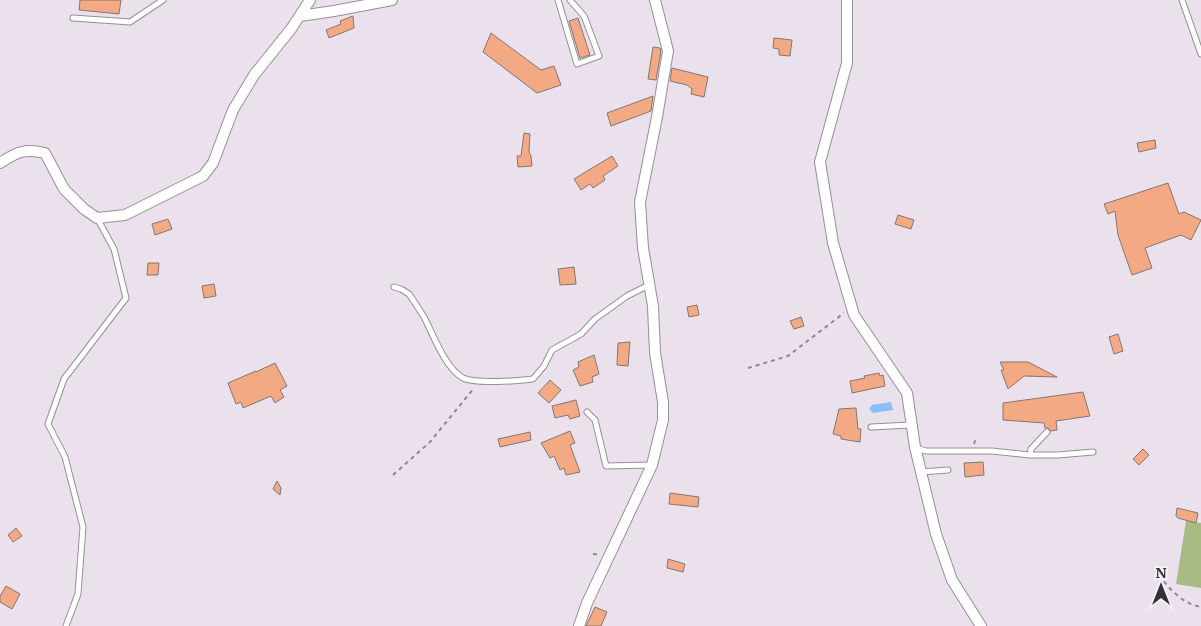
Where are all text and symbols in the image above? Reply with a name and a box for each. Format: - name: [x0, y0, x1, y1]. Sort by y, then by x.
- north arrow: [1136, 561, 1186, 611]
- text: N: [1155, 564, 1167, 582]

